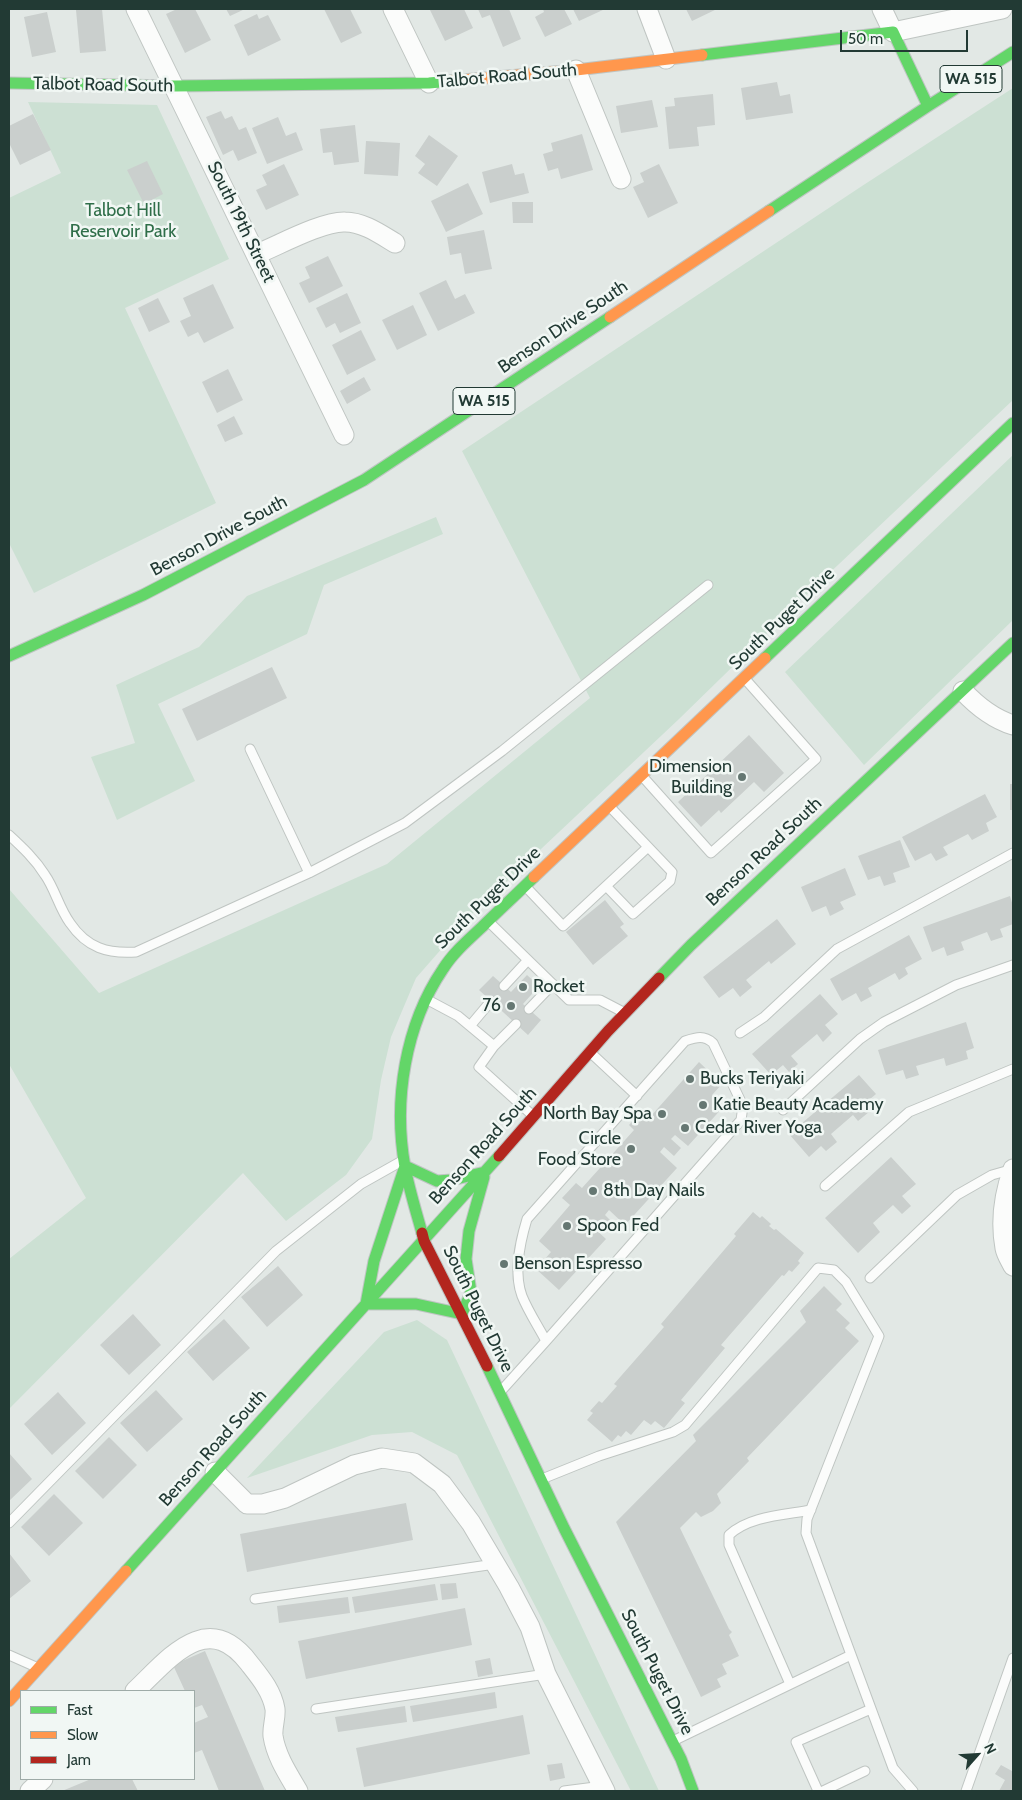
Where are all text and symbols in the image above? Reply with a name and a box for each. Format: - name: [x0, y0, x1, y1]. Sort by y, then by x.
- scale bar: [842, 20, 970, 52]
- text: 50 m: [848, 30, 883, 48]
- street label: Talbot Road South: [436, 59, 578, 93]
- road number: WA 515: [940, 66, 1002, 92]
- street label: Talbot Road South: [33, 73, 173, 97]
- street label: South 19th Street: [202, 158, 280, 286]
- park label: Talbot Hill Reservoir Park: [70, 200, 176, 242]
- street label: Benson Drive South: [494, 276, 632, 378]
- road number: WA 515: [453, 388, 515, 414]
- street label: Benson Drive South: [147, 491, 291, 581]
- street label: South Puget Drive: [725, 563, 839, 675]
- place label: Dimension Building: [649, 756, 732, 799]
- marker: Dimension Building: [736, 771, 748, 783]
- street label: Benson Road South: [702, 793, 826, 911]
- street label: South Puget Drive: [431, 842, 545, 954]
- place label: Rocket: [533, 976, 585, 998]
- marker: Rocket: [517, 981, 529, 993]
- place label: 76: [482, 995, 501, 1017]
- marker: 76: [505, 1000, 517, 1012]
- place label: Bucks Teriyaki: [700, 1068, 804, 1090]
- marker: Bucks Teriyaki: [684, 1073, 696, 1085]
- street label: Benson Road South: [425, 1083, 541, 1209]
- place label: Katie Beauty Academy: [713, 1094, 884, 1116]
- marker: Katie Beauty Academy: [697, 1099, 709, 1111]
- place label: North Bay Spa: [543, 1103, 652, 1125]
- marker: North Bay Spa: [656, 1108, 668, 1120]
- place label: Cedar River Yoga: [695, 1117, 822, 1139]
- marker: Cedar River Yoga: [679, 1122, 691, 1134]
- place label: Circle Food Store: [538, 1128, 621, 1170]
- marker: Circle Food Store: [625, 1143, 637, 1155]
- place label: 8th Day Nails: [603, 1180, 705, 1202]
- marker: 8th Day Nails: [587, 1185, 599, 1197]
- place label: Spoon Fed: [577, 1215, 659, 1237]
- marker: Spoon Fed: [561, 1220, 573, 1232]
- street label: South Puget Drive: [438, 1242, 518, 1376]
- place label: Benson Espresso: [514, 1253, 642, 1275]
- marker: Benson Espresso: [498, 1258, 510, 1270]
- street label: Benson Road South: [155, 1385, 271, 1511]
- street label: South Puget Drive: [616, 1606, 698, 1738]
- legend: [20, 1690, 195, 1780]
- text: Fast: [67, 1701, 92, 1719]
- text: Slow: [67, 1726, 98, 1744]
- north arrow: [952, 1730, 1002, 1780]
- text: N: [980, 1740, 1001, 1757]
- text: Jam: [67, 1751, 91, 1769]

